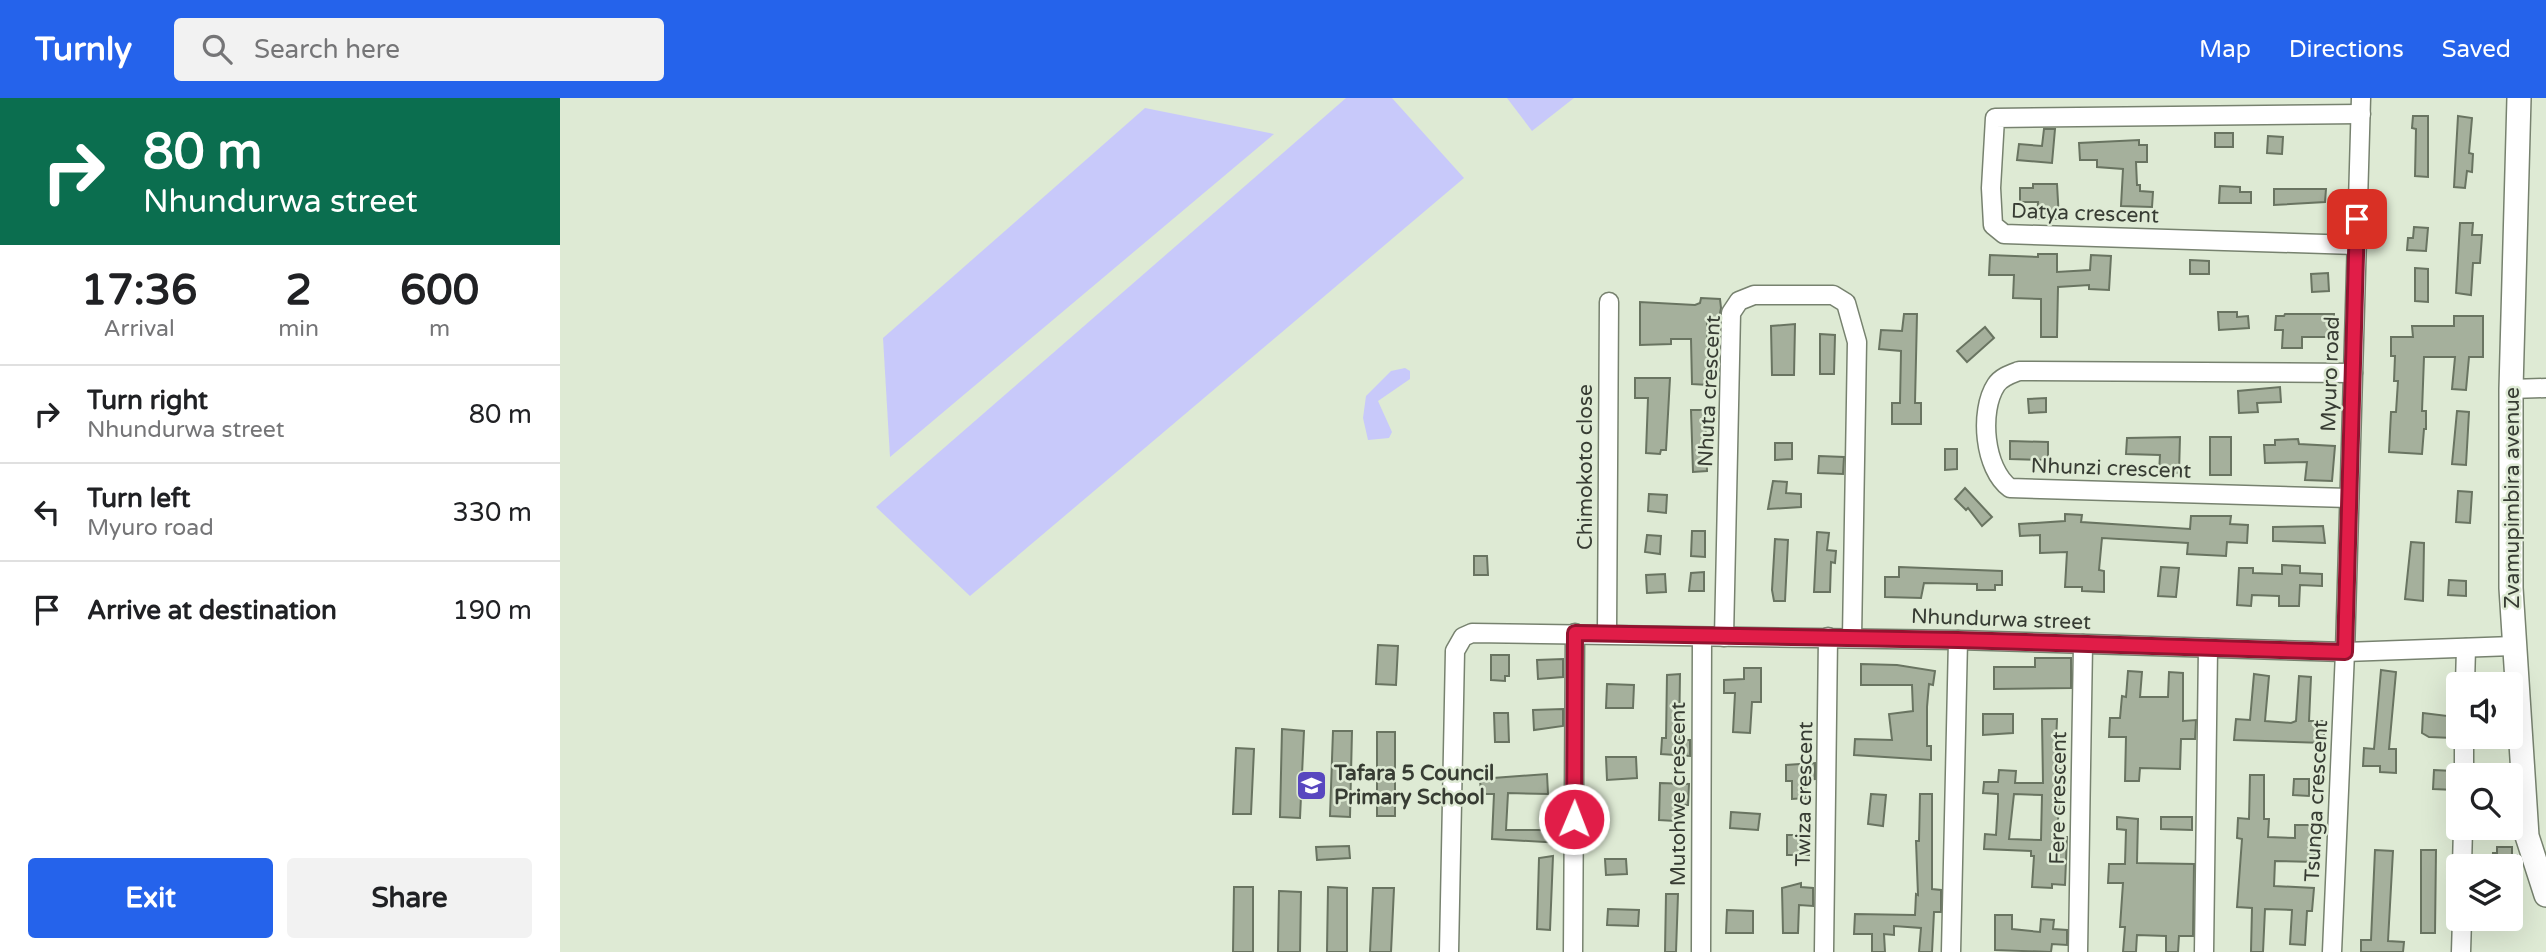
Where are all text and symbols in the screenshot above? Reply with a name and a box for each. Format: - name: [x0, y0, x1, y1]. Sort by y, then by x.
- search box: [174, 18, 664, 81]
- text: Turnly: [35, 30, 132, 69]
- icon: search: [198, 30, 236, 68]
- text: Search here: [254, 34, 400, 65]
- text: Map: [2199, 35, 2251, 64]
- text: Directions: [2289, 35, 2404, 64]
- text: Saved: [2442, 35, 2511, 64]
- text: 80 m: [143, 123, 262, 182]
- icon: right: [28, 126, 119, 217]
- text: Nhundurwa street: [143, 183, 418, 221]
- pin: [2327, 189, 2387, 249]
- street label: Datya crescent: [2011, 198, 2159, 229]
- icon: arrive: [2338, 200, 2376, 238]
- text: 17:36: [81, 265, 197, 316]
- text: 2: [285, 265, 312, 316]
- text: 600: [400, 265, 479, 316]
- text: Arrival: [104, 315, 175, 343]
- text: min: [278, 315, 319, 343]
- text: m: [429, 315, 450, 343]
- street label: Nhuta crescent: [1693, 315, 1726, 468]
- street label: Myuro road: [2316, 316, 2345, 432]
- street label: Chimokoto close: [1573, 384, 1598, 550]
- text: Turn right: [87, 385, 208, 416]
- street label: Zvamupimbira avenue: [2500, 387, 2525, 609]
- icon: right: [28, 395, 66, 433]
- text: 80 m: [469, 399, 532, 430]
- text: Nhundurwa street: [87, 416, 285, 444]
- street label: Nhunzi crescent: [2030, 453, 2192, 484]
- text: Turn left: [87, 483, 190, 514]
- icon: left: [28, 493, 66, 531]
- text: 330 m: [452, 497, 532, 528]
- text: Myuro road: [87, 514, 214, 542]
- icon: arrive: [28, 591, 66, 629]
- text: Arrive at destination: [87, 595, 337, 626]
- text: 190 m: [452, 595, 532, 626]
- street label: Nhundurwa street: [1910, 604, 2092, 635]
- map controls: [2446, 672, 2523, 931]
- button: sound: [2446, 672, 2523, 749]
- street label: Mutohwe crescent: [1666, 702, 1691, 886]
- street label: Tsunga crescent: [2300, 720, 2333, 882]
- street label: Twiza crescent: [1791, 721, 1818, 867]
- street label: Fere crescent: [2045, 731, 2072, 865]
- place label: Tafara 5 Council Primary School: [1333, 761, 1494, 810]
- button: search: [2446, 763, 2523, 840]
- school or university icon: Tafara 5 Council Primary School: [1294, 768, 1328, 802]
- position arrow: [1537, 782, 1611, 856]
- button: layers: [2446, 854, 2523, 931]
- button: Exit: [28, 858, 273, 938]
- button: Share: [287, 858, 532, 938]

